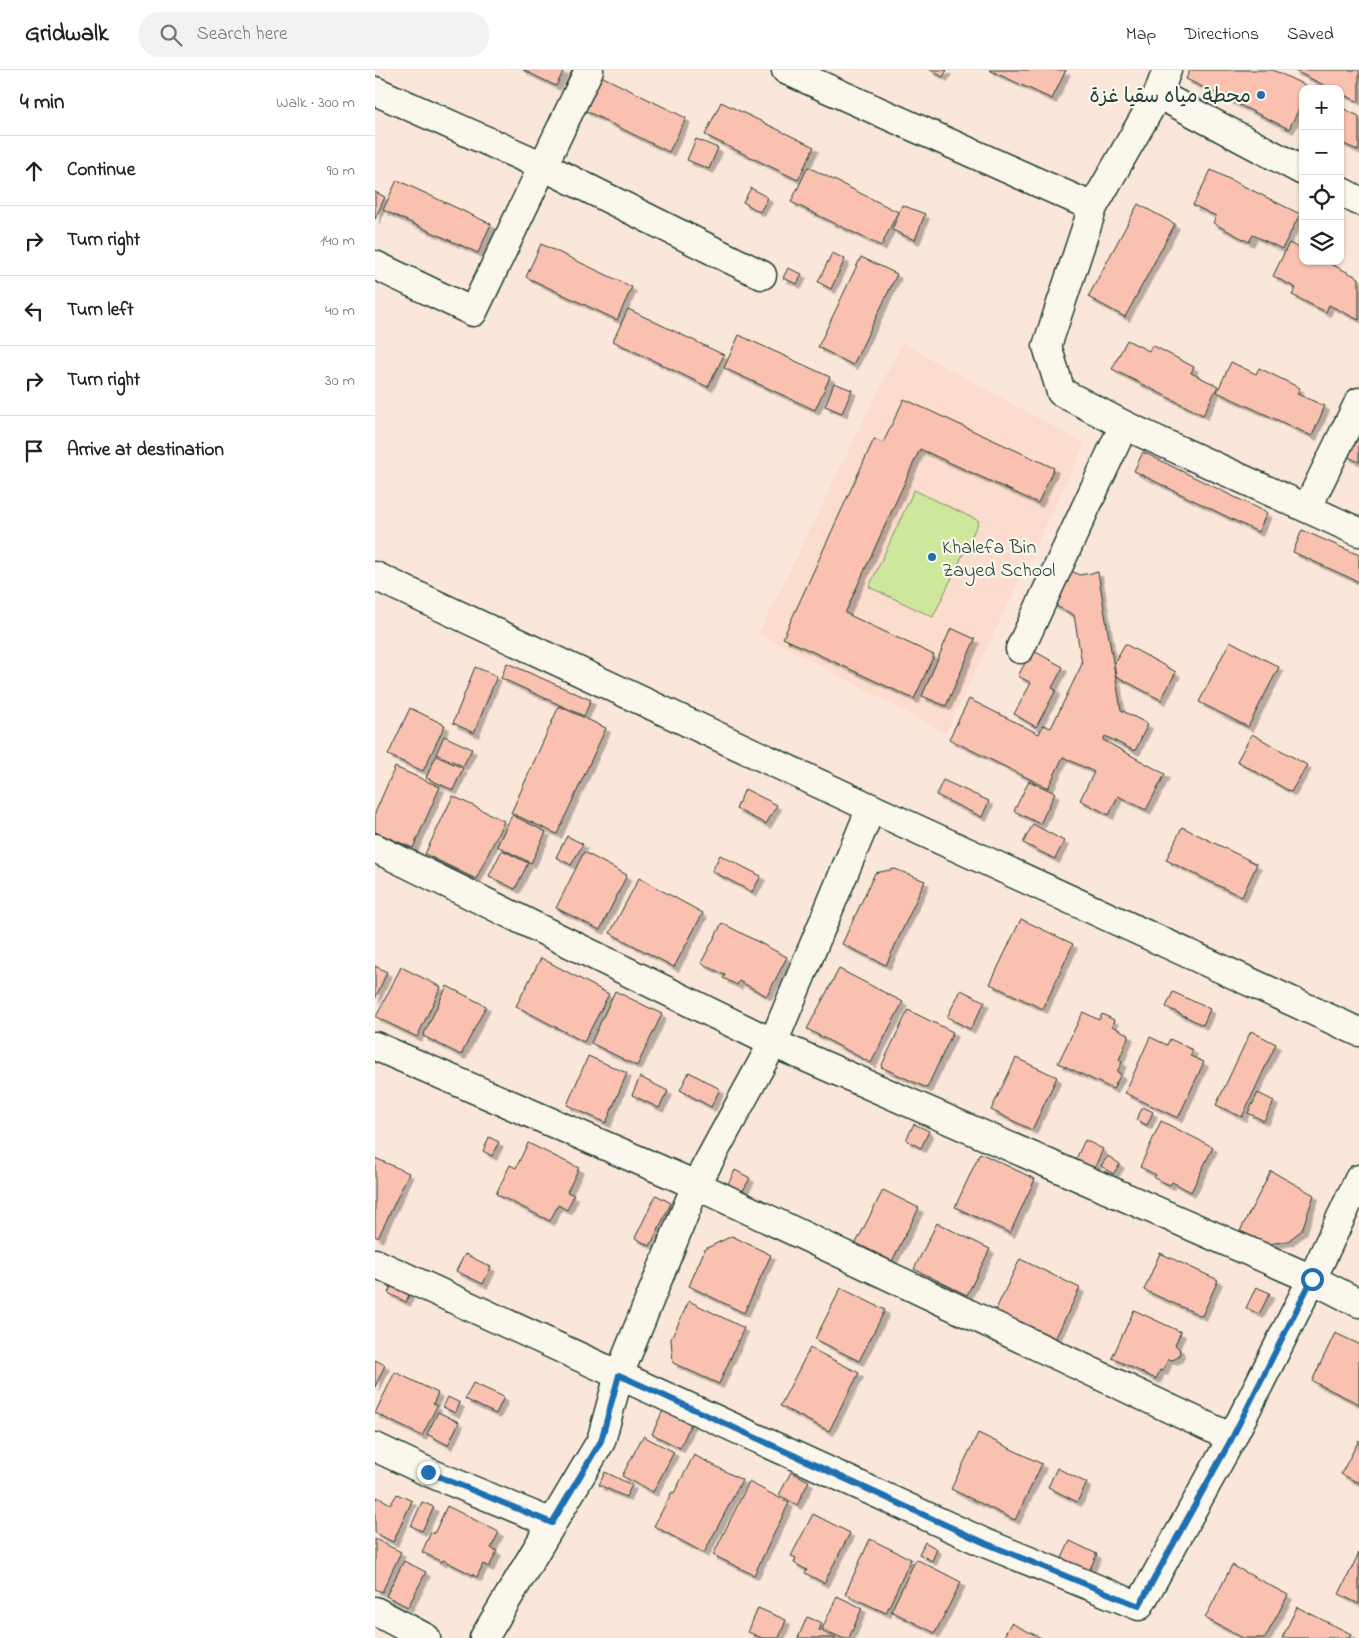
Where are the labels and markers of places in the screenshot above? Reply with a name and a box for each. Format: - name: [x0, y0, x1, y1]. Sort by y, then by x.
- place label: محطة مياه سقيا غزة: [1090, 83, 1251, 112]
- marker: محطة مياه سقيا غزة: [1255, 89, 1267, 101]
- place label: Khalefa Bin Zayed School: [942, 534, 1055, 586]
- marker: Khalefa Bin Zayed School: [926, 551, 938, 563]

